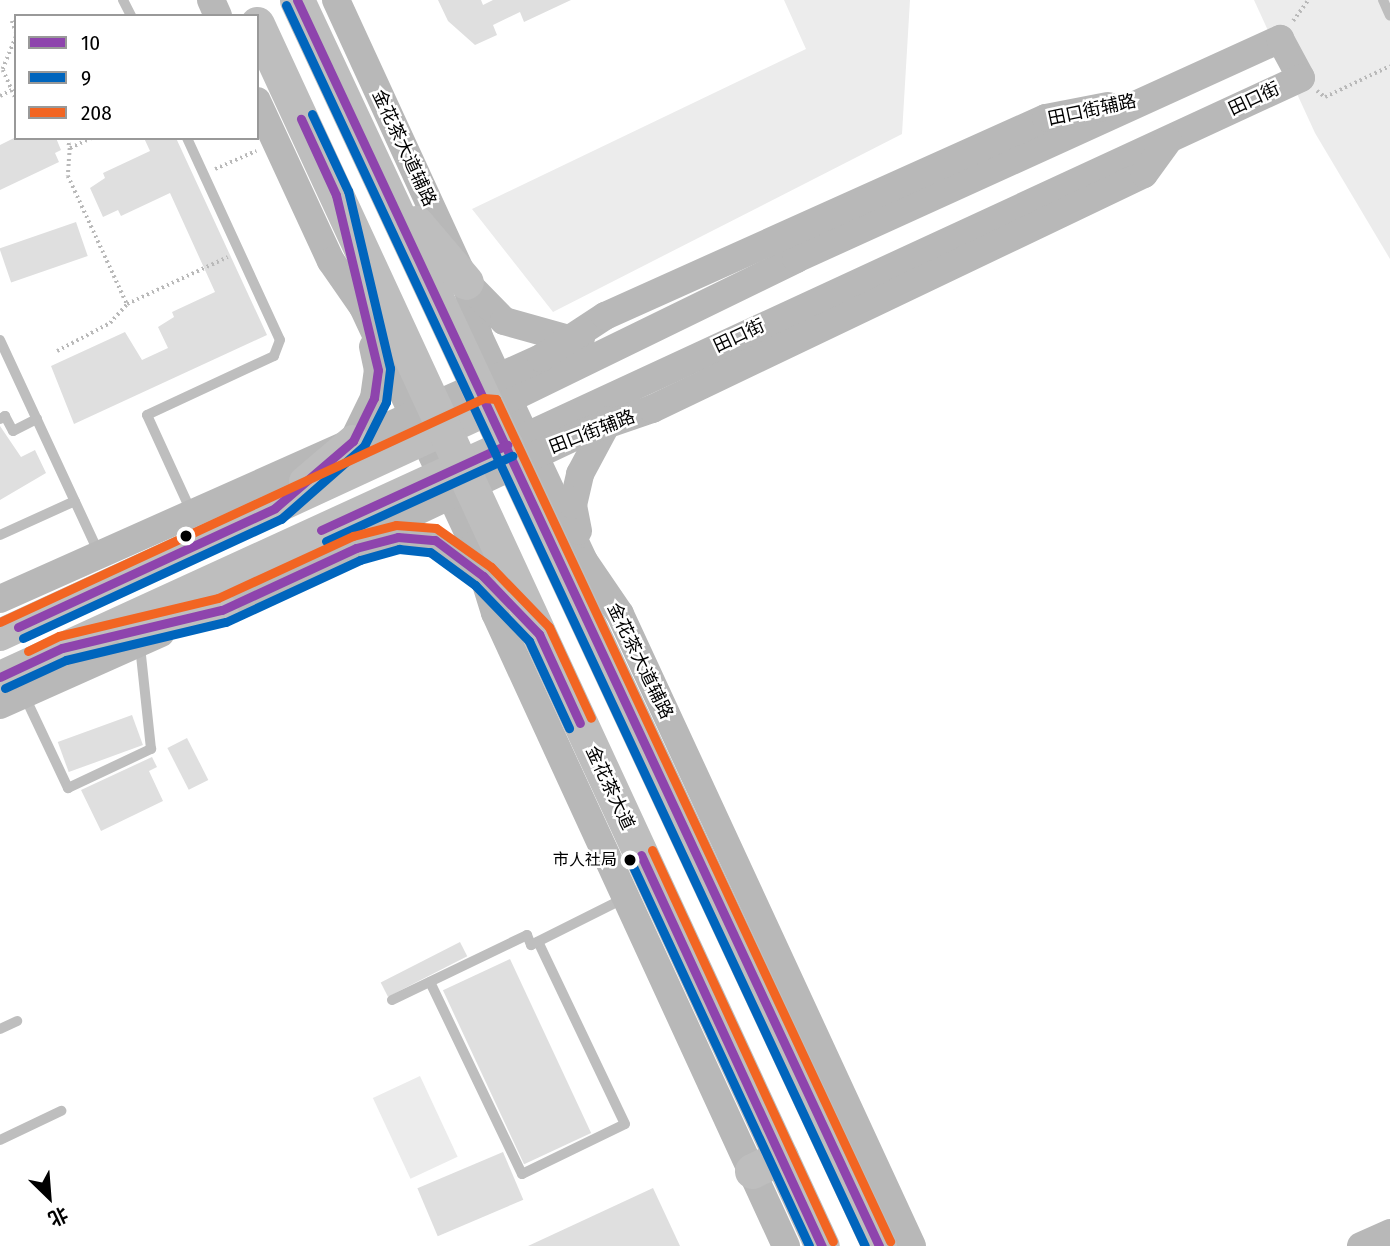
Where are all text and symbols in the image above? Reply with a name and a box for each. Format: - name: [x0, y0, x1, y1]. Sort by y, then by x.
- legend: [14, 14, 259, 140]
- text: 10: [81, 30, 100, 56]
- text: 9: [81, 65, 91, 91]
- street label: 田口街: [1225, 78, 1283, 120]
- street label: 金花茶大道辅路: [368, 86, 440, 210]
- street label: 田口街辅路: [1046, 90, 1138, 130]
- text: 208: [81, 100, 112, 126]
- street label: 田口街: [710, 315, 768, 357]
- street label: 田口街辅路: [546, 406, 638, 458]
- unlabelled marker: [179, 529, 193, 543]
- street label: 金花茶大道辅路: [603, 600, 677, 722]
- street label: 金花茶大道: [581, 743, 639, 833]
- place label: 市人社局: [553, 850, 617, 870]
- marker: 市人社局: [623, 853, 637, 867]
- north arrow: [14, 1162, 84, 1232]
- text: 北: [45, 1202, 72, 1231]

